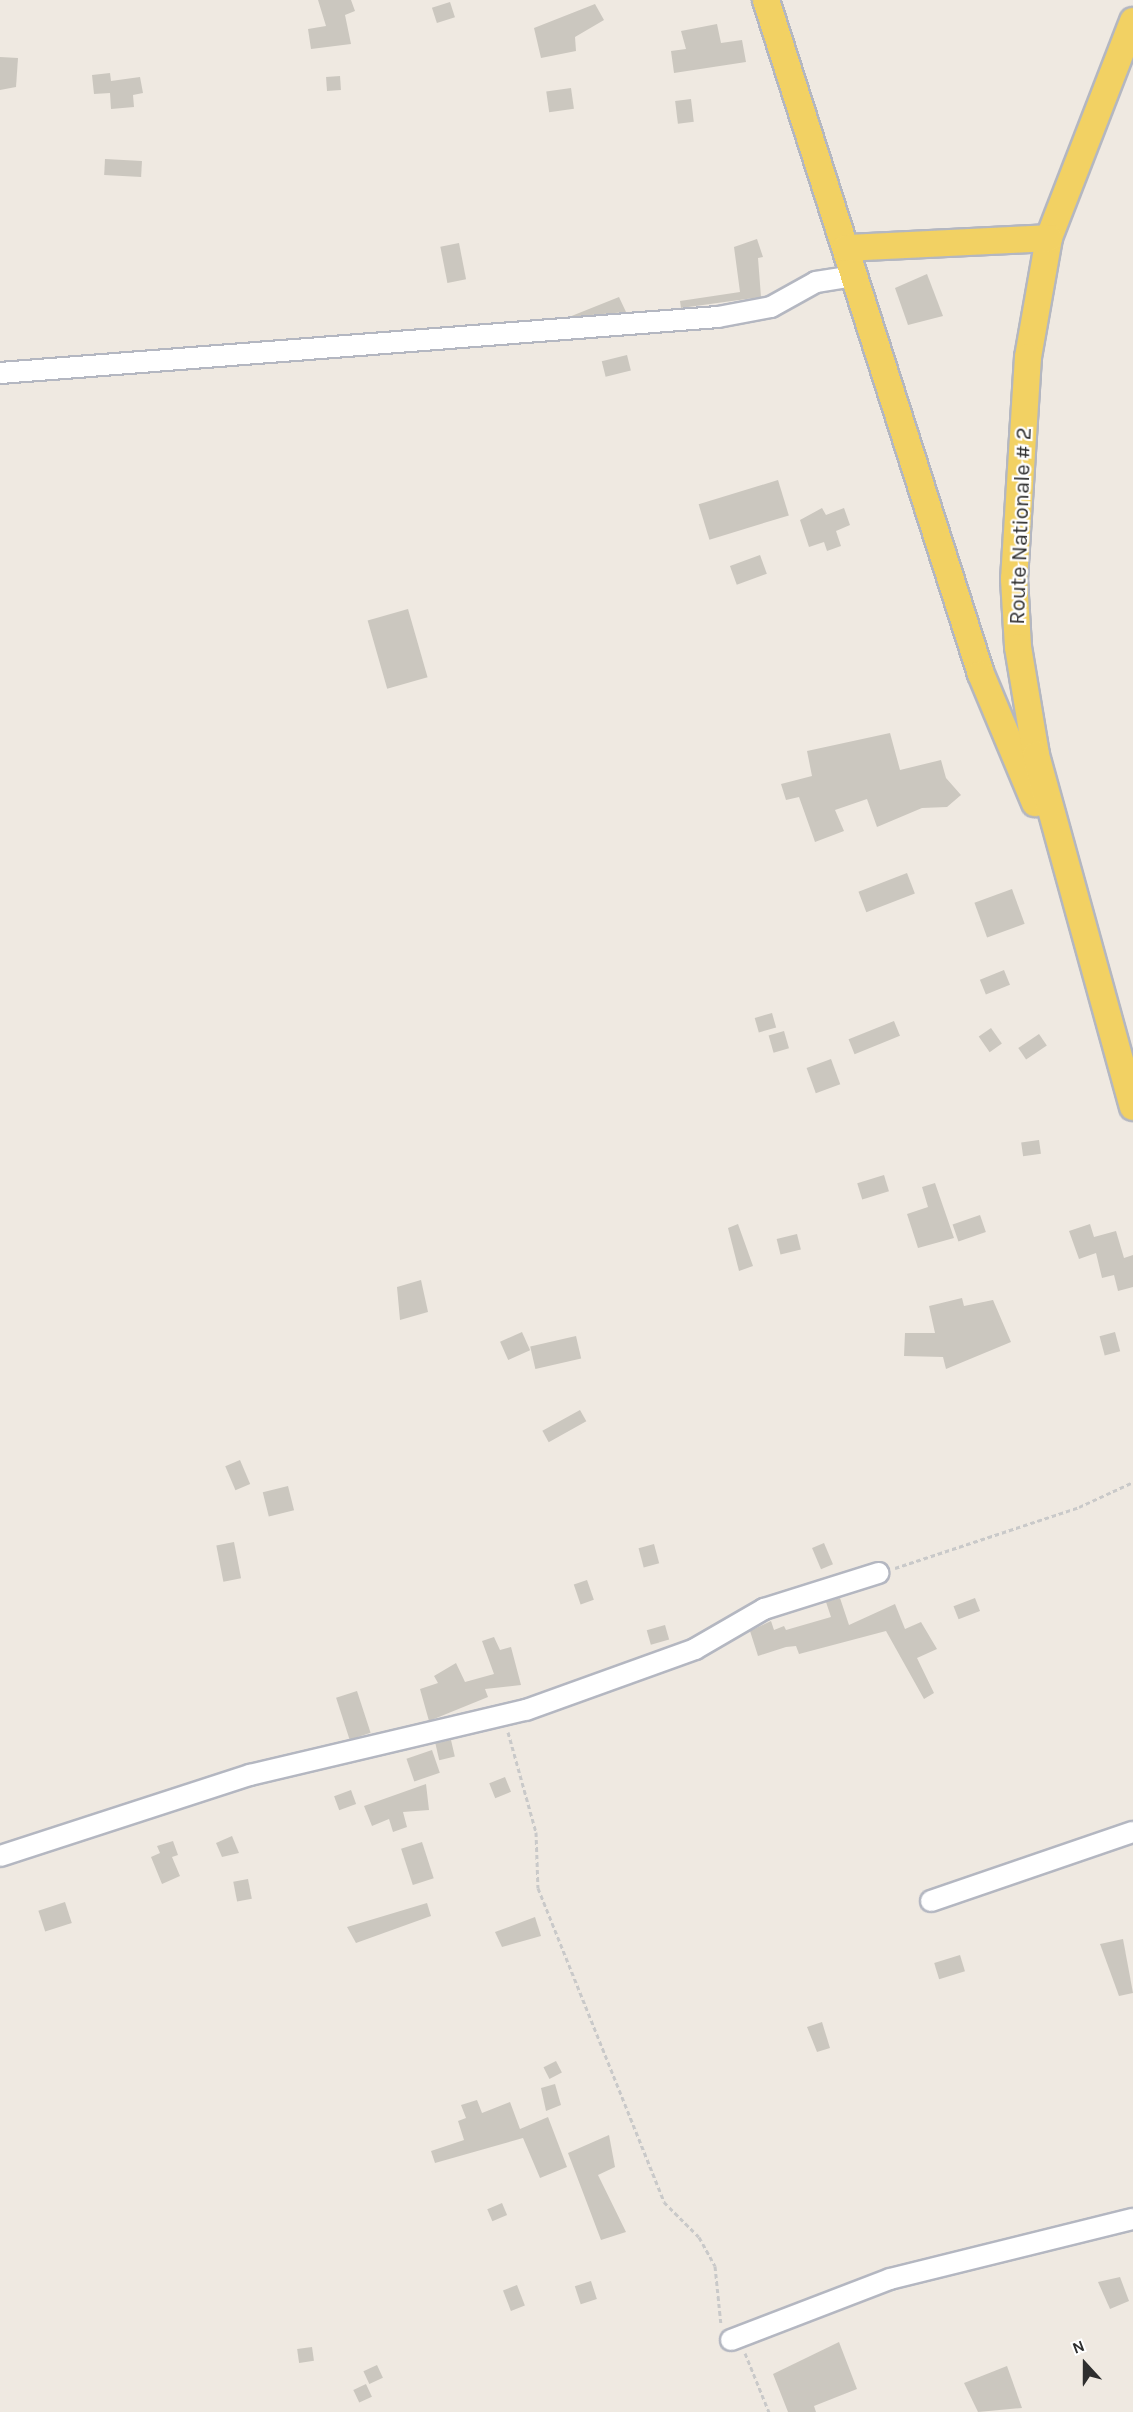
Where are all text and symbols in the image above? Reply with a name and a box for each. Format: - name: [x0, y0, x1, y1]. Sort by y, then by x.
- street label: Route Nationale # 2: [1004, 427, 1038, 625]
- north arrow: [1055, 2334, 1115, 2394]
- text: N: [1070, 2336, 1087, 2358]

